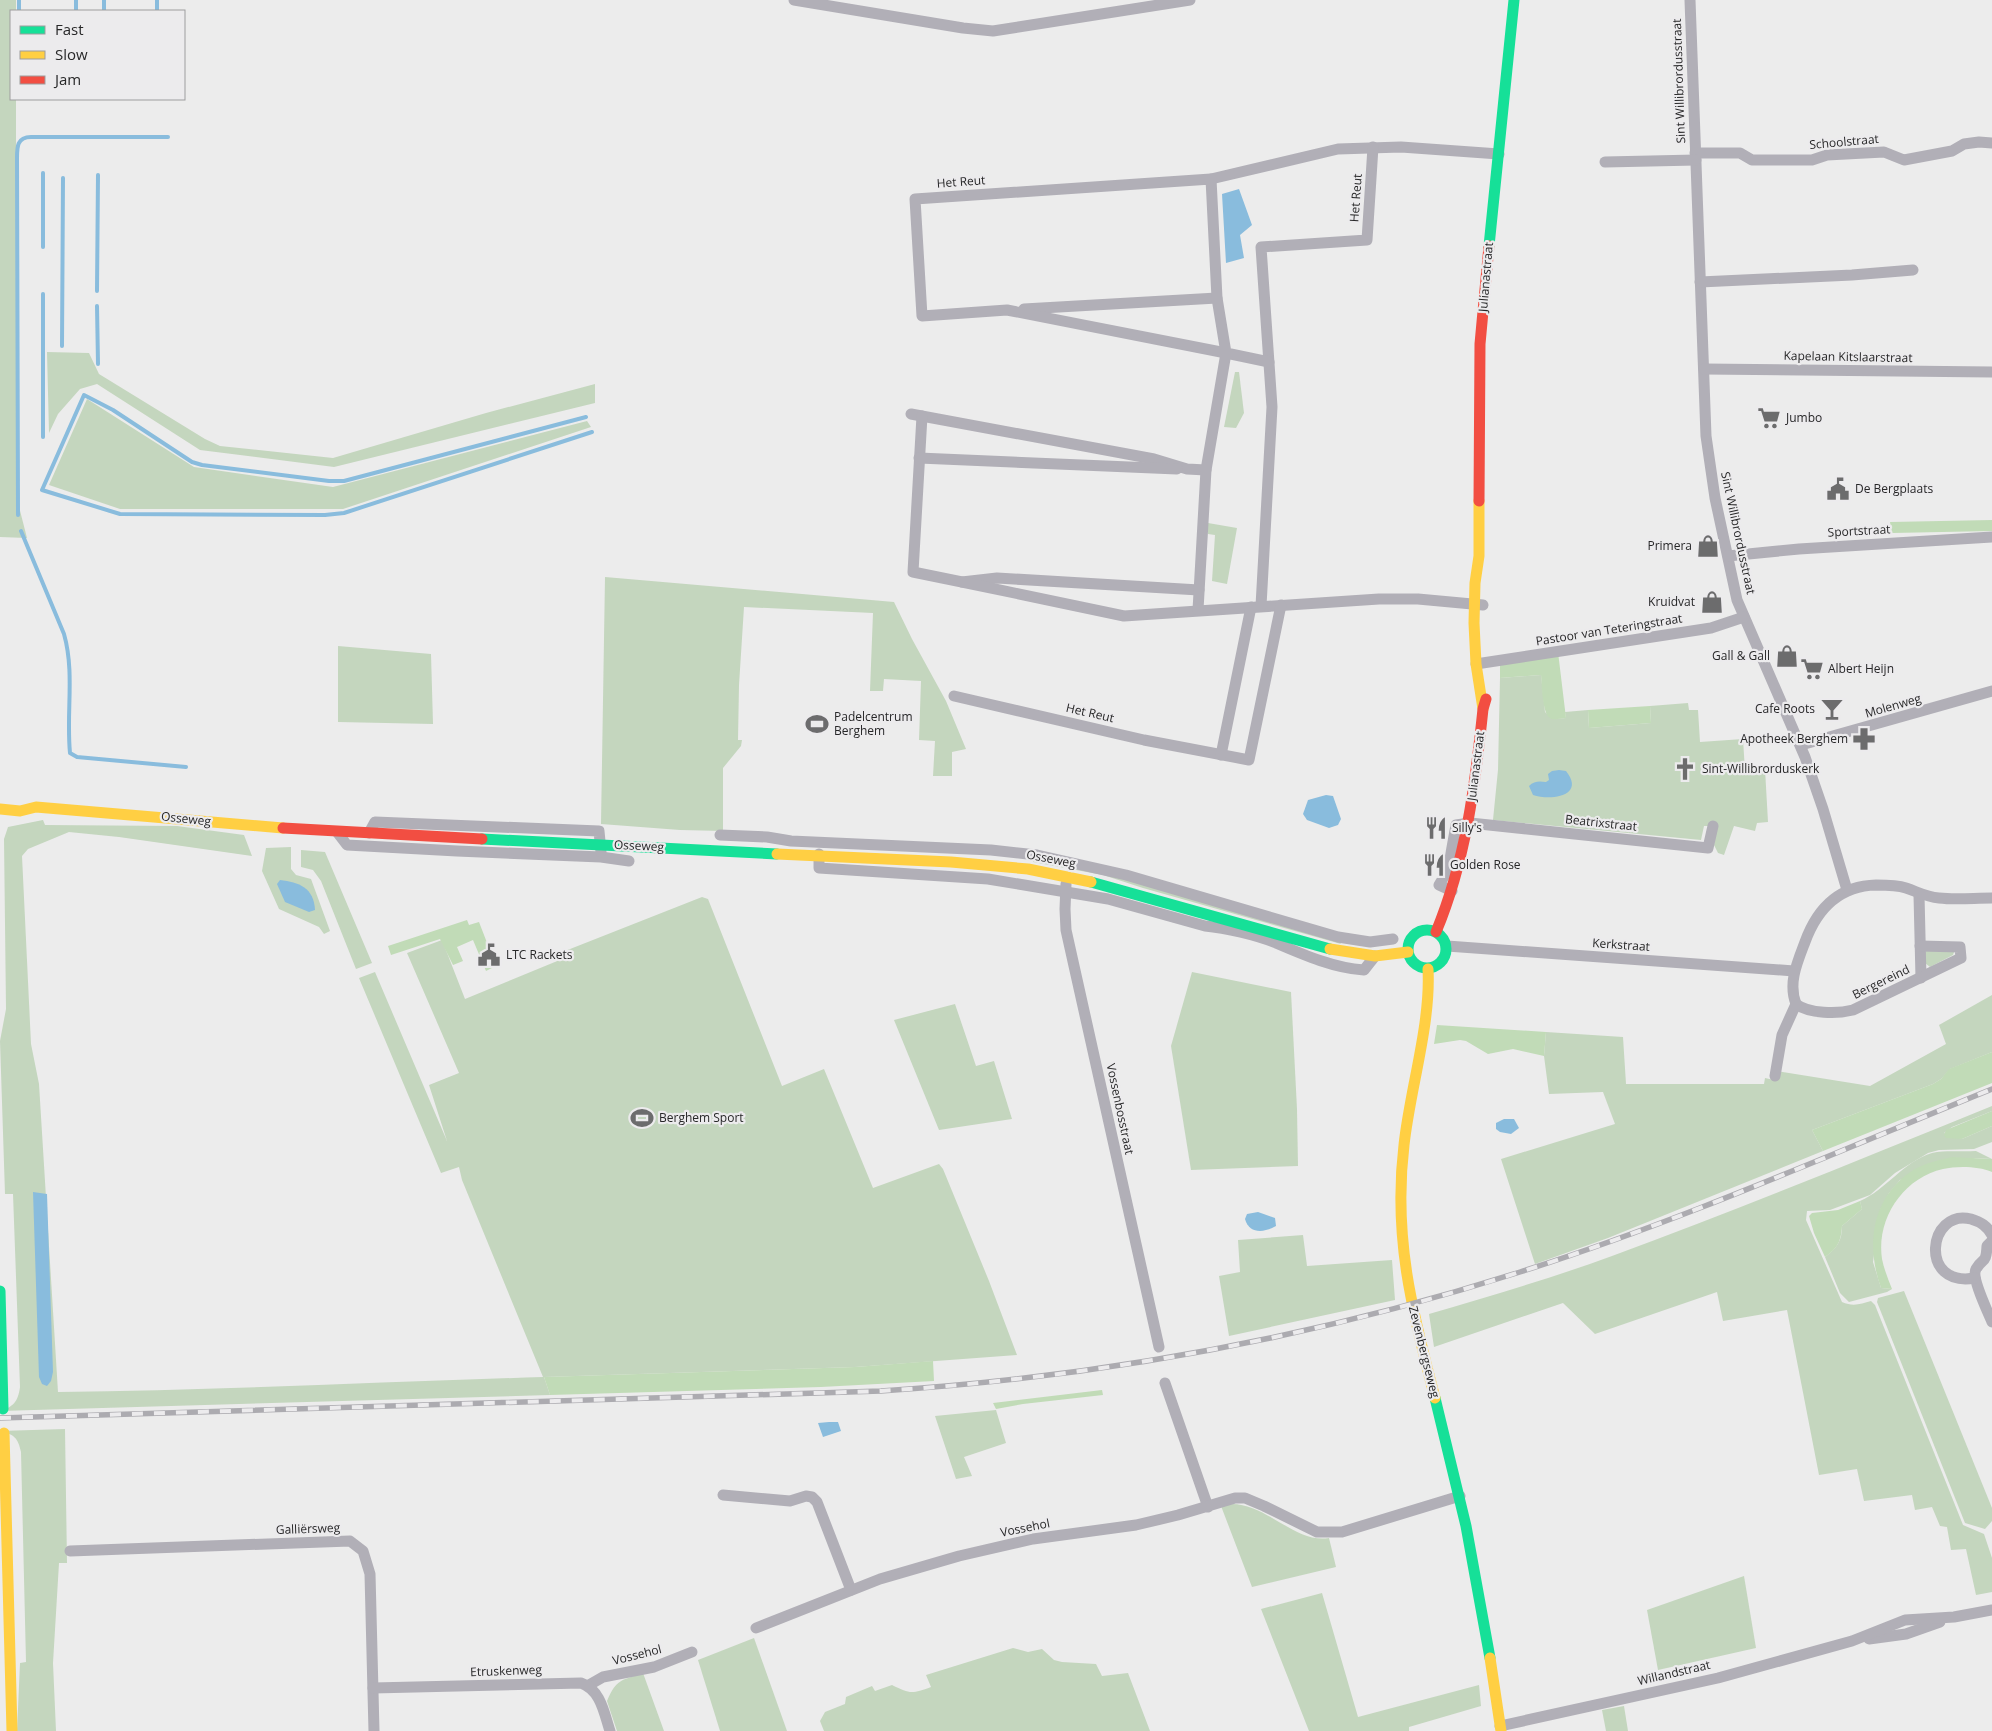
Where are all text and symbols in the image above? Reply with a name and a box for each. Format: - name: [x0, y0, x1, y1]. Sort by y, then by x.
- legend: [10, 10, 185, 100]
- street label: Sint Willibrordusstraat: [1668, 18, 1689, 144]
- text: Fast: [55, 19, 84, 39]
- text: Slow: [55, 44, 88, 64]
- text: Jam: [53, 69, 81, 89]
- street label: Schoolstraat: [1809, 130, 1879, 153]
- street label: Het Reut: [936, 171, 986, 192]
- street label: Het Reut: [1345, 173, 1366, 223]
- street label: Julianastraat: [1474, 241, 1497, 313]
- street label: Kapelaan Kitslaarstraat: [1783, 347, 1913, 366]
- supermarket icon: Jumbo: [1756, 405, 1782, 431]
- place label: Jumbo: [1785, 409, 1822, 426]
- street label: Sint Willibrordusstraat: [1717, 470, 1760, 596]
- public building icon: De Bergplaats: [1825, 476, 1851, 502]
- place label: De Bergplaats: [1855, 480, 1933, 497]
- street label: Sportstraat: [1827, 520, 1891, 541]
- shop icon: Primera: [1695, 533, 1721, 559]
- place label: Primera: [1647, 537, 1692, 554]
- shop icon: Kruidvat: [1699, 589, 1725, 615]
- place label: Kruidvat: [1648, 593, 1695, 610]
- street label: Pastoor van Teteringstraat: [1534, 610, 1683, 649]
- shop icon: Gall & Gall: [1774, 643, 1800, 669]
- place label: Gall & Gall: [1712, 647, 1770, 664]
- supermarket icon: Albert Heijn: [1799, 656, 1825, 682]
- place label: Albert Heijn: [1828, 660, 1894, 677]
- street label: Molenweg: [1863, 689, 1923, 722]
- bar icon: Cafe Roots: [1819, 696, 1845, 722]
- street label: Het Reut: [1064, 699, 1116, 726]
- place label: Cafe Roots: [1755, 700, 1815, 717]
- place label: Padelcentrum Berghem: [834, 708, 913, 739]
- sports icon: Padelcentrum Berghem: [804, 711, 830, 737]
- pharmacy icon: Apotheek Berghem: [1851, 726, 1877, 752]
- street label: Julianastraat: [1463, 730, 1488, 803]
- place label: Apotheek Berghem: [1740, 730, 1848, 747]
- church icon: Sint-Willibrorduskerk: [1672, 756, 1698, 782]
- place label: Sint-Willibrorduskerk: [1702, 760, 1820, 777]
- street label: Osseweg: [160, 807, 212, 830]
- street label: Beatrixstraat: [1564, 810, 1638, 835]
- restaurant icon: Silly's: [1423, 815, 1449, 841]
- place label: Silly's: [1452, 819, 1482, 836]
- street label: Osseweg: [614, 836, 665, 855]
- street label: Osseweg: [1025, 845, 1078, 872]
- restaurant icon: Golden Rose: [1421, 852, 1447, 878]
- place label: Golden Rose: [1450, 856, 1521, 873]
- street label: Kerkstraat: [1592, 934, 1650, 955]
- public building icon: LTC Rackets: [476, 942, 502, 968]
- place label: LTC Rackets: [506, 946, 573, 963]
- street label: Bergereind: [1849, 960, 1912, 1003]
- street label: Vossenbosstraat: [1103, 1062, 1138, 1156]
- sports icon: Berghem Sport: [629, 1105, 655, 1131]
- place label: Berghem Sport: [659, 1109, 744, 1126]
- street label: Zevenbergseweg: [1405, 1304, 1444, 1400]
- street label: Vossehol: [999, 1514, 1051, 1541]
- street label: Galliërsweg: [276, 1519, 341, 1538]
- street label: Vossehol: [610, 1640, 663, 1669]
- street label: Willandstraat: [1636, 1656, 1712, 1689]
- street label: Etruskenweg: [470, 1661, 543, 1680]

